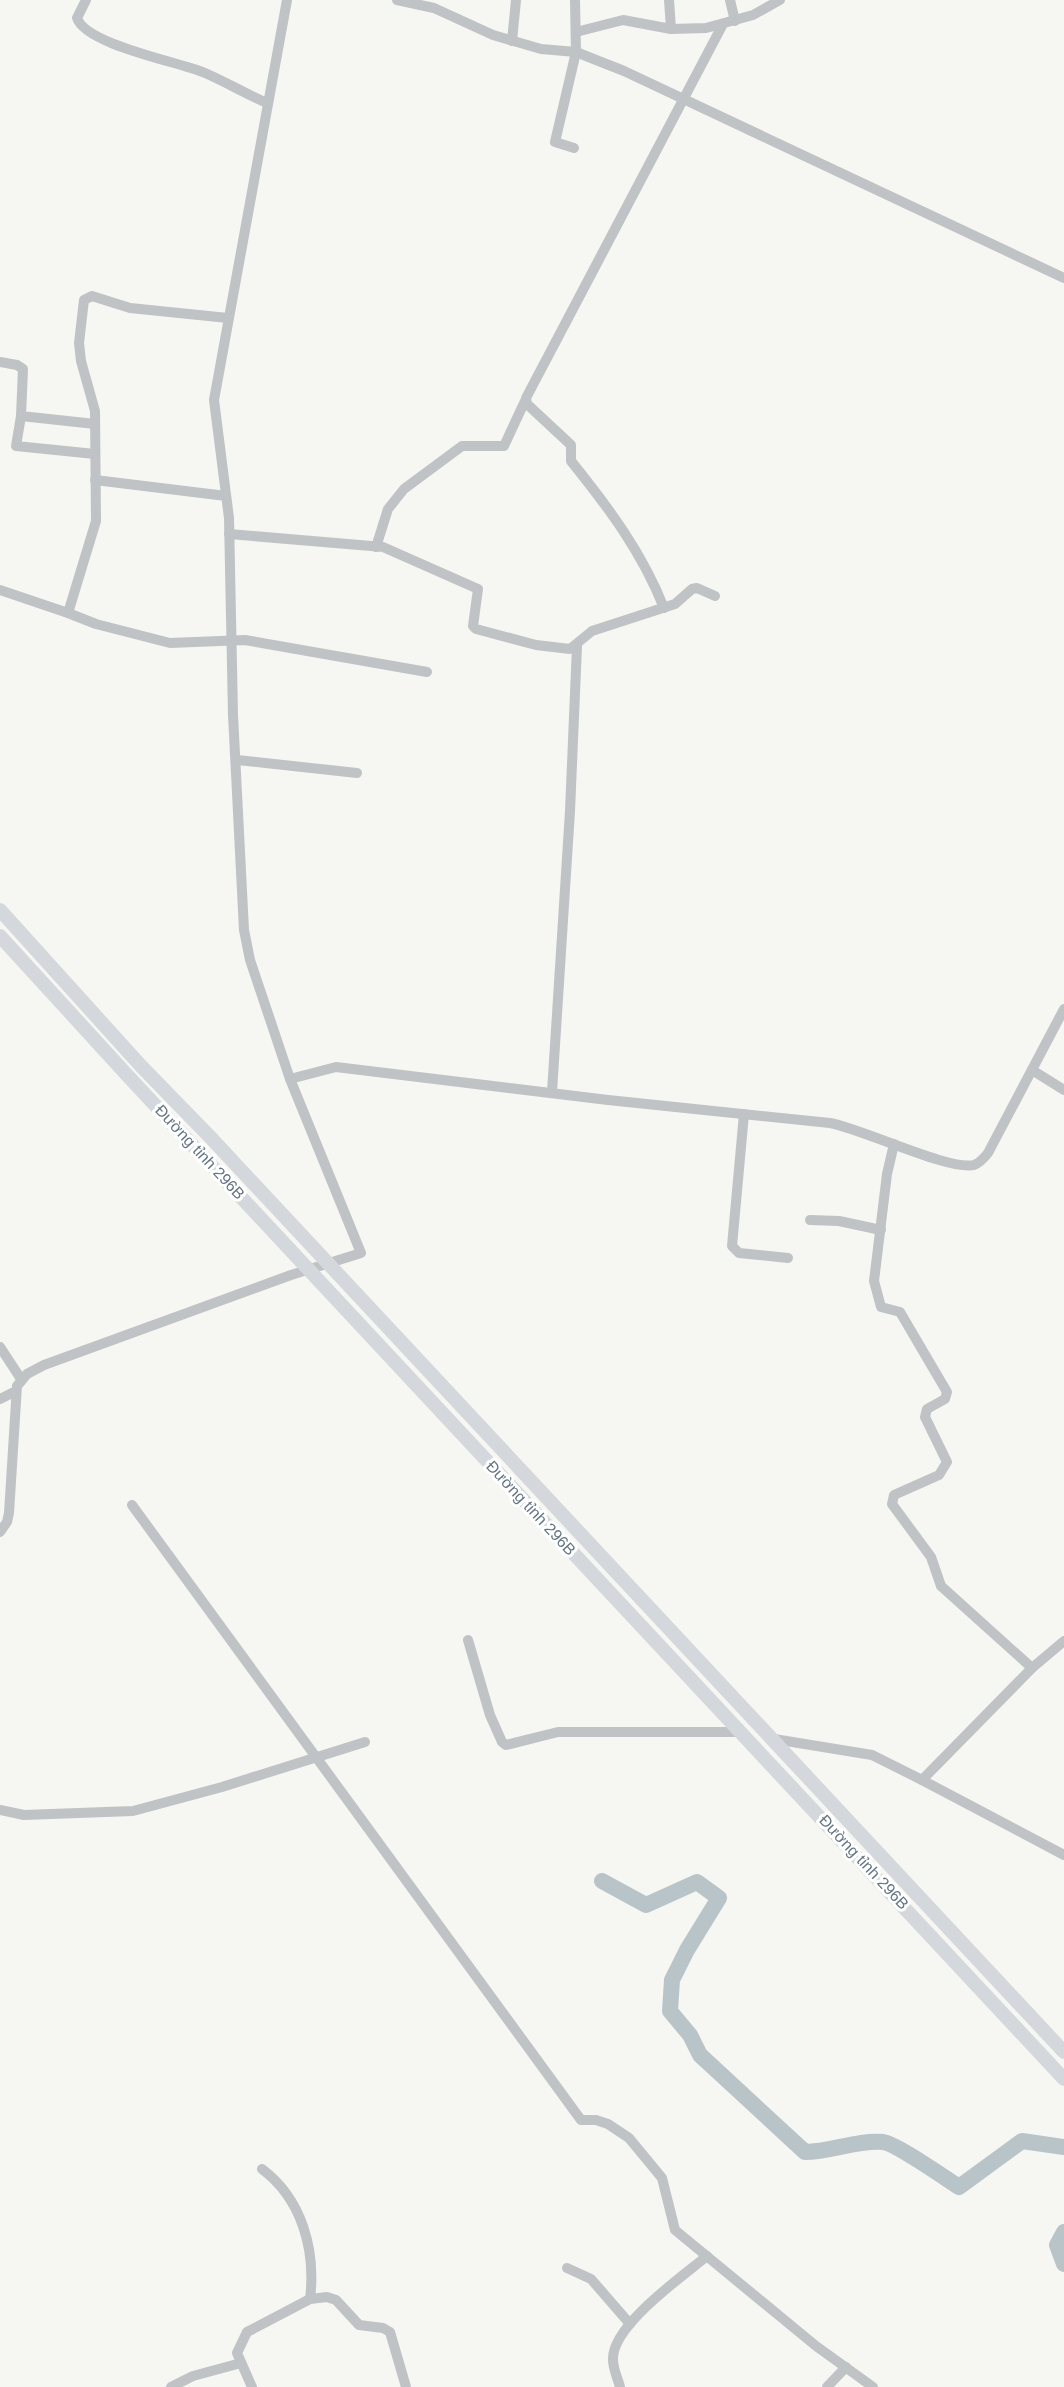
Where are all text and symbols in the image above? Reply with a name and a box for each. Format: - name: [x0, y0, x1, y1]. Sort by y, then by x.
- street label: Đường tỉnh 296B: [152, 1101, 248, 1203]
- street label: Đường tỉnh 296B: [483, 1457, 579, 1559]
- street label: Đường tỉnh 296B: [816, 1811, 912, 1913]

